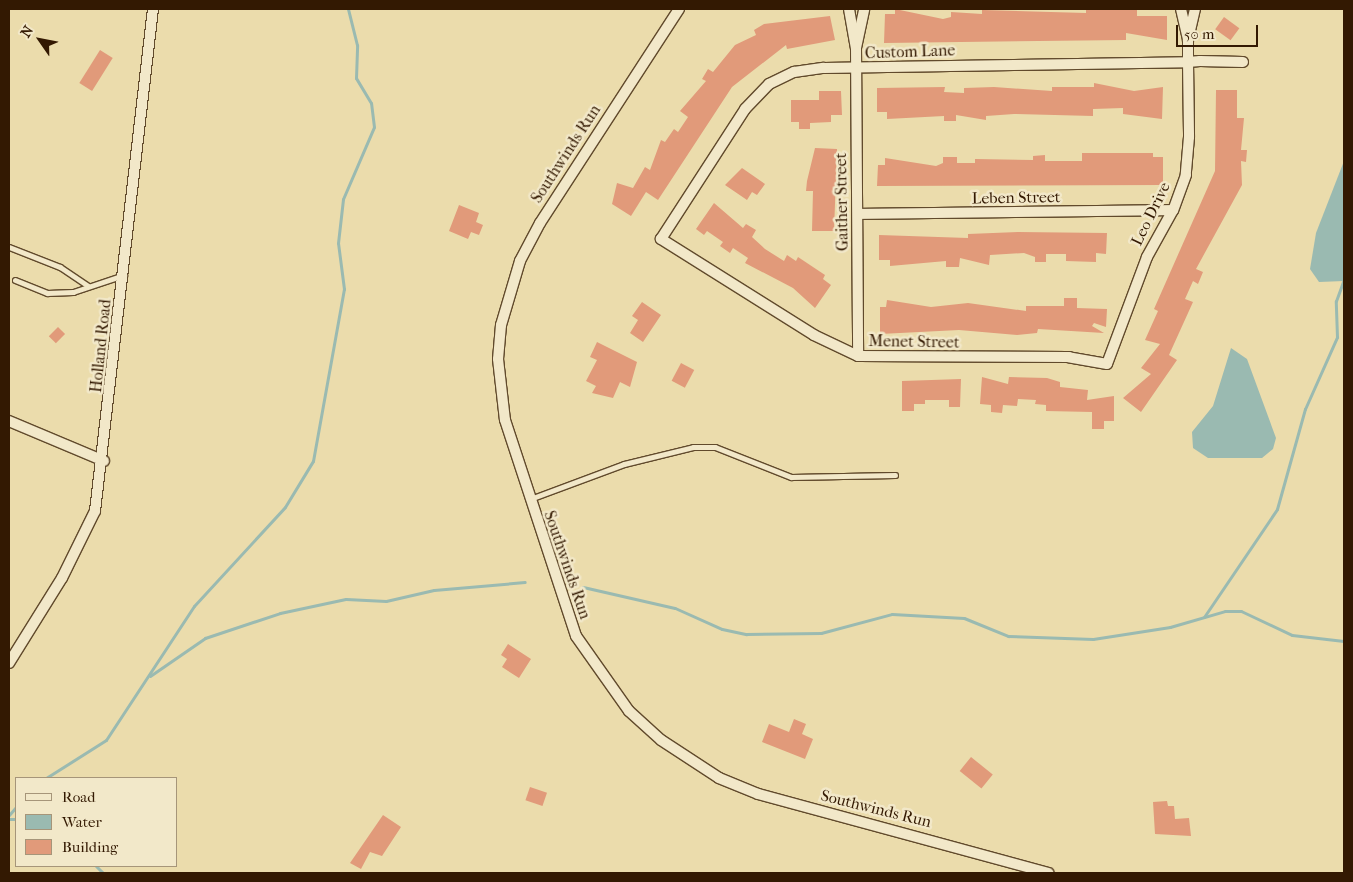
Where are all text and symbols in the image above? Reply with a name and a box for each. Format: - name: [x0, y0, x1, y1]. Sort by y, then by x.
- north arrow: [15, 15, 65, 65]
- scale bar: [1178, 15, 1260, 47]
- text: N: [17, 22, 37, 41]
- text: 50 m: [1184, 25, 1214, 43]
- street label: Custom Lane: [864, 41, 956, 63]
- street label: Southwinds Run: [527, 101, 605, 207]
- street label: Gaither Street: [832, 153, 852, 251]
- street label: Leo Drive: [1127, 179, 1175, 249]
- street label: Leben Street: [971, 188, 1061, 208]
- street label: Holland Road: [87, 298, 115, 394]
- street label: Menet Street: [868, 332, 960, 352]
- street label: Southwinds Run: [539, 508, 595, 622]
- legend: [15, 777, 178, 867]
- street label: Southwinds Run: [819, 786, 933, 832]
- text: Road: [62, 788, 95, 806]
- text: Water: [62, 813, 102, 831]
- text: Building: [62, 838, 118, 856]

